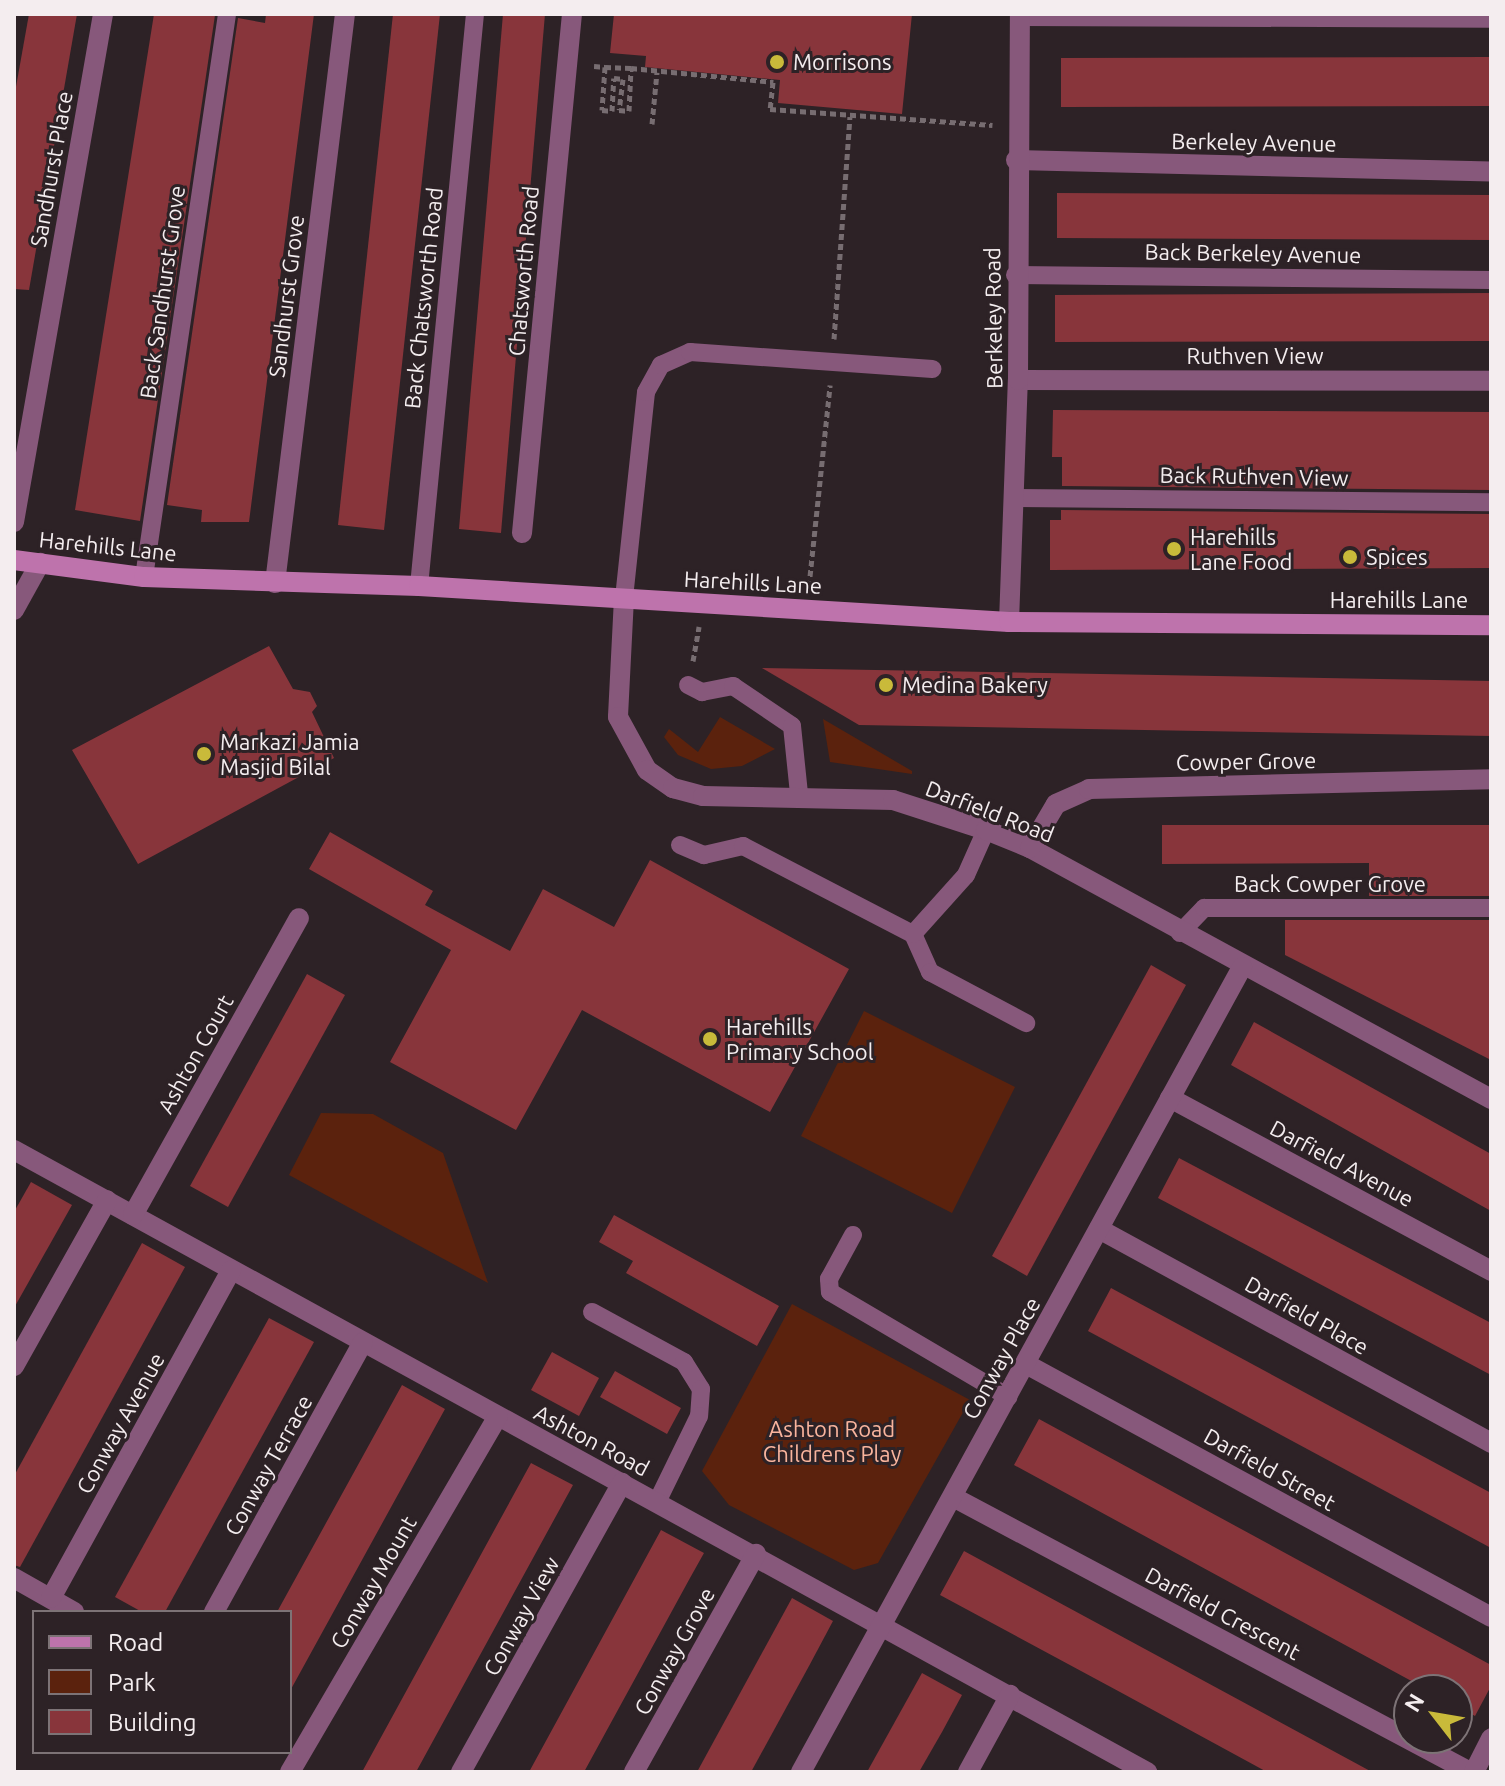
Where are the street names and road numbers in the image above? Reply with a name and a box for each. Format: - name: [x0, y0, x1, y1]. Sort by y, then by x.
- street label: Sandhurst Place: [24, 89, 78, 249]
- street label: Berkeley Avenue: [1171, 127, 1337, 157]
- street label: Back Sandhurst Grove: [134, 184, 190, 400]
- street label: Chatsworth Road: [502, 185, 544, 357]
- street label: Back Chatsworth Road: [398, 186, 448, 410]
- street label: Sandhurst Grove: [263, 213, 309, 379]
- street label: Back Berkeley Avenue: [1144, 238, 1362, 268]
- street label: Berkeley Road: [979, 247, 1007, 389]
- street label: Ruthven View: [1186, 343, 1324, 369]
- street label: Back Ruthven View: [1159, 461, 1349, 491]
- street label: Harehills Lane: [38, 526, 178, 566]
- street label: Harehills Lane: [683, 565, 823, 599]
- street label: Harehills Lane: [1330, 587, 1468, 613]
- street label: Cowper Grove: [1176, 747, 1316, 775]
- street label: Darfield Road: [922, 774, 1058, 848]
- street label: Back Cowper Grove: [1234, 871, 1426, 897]
- street label: Ashton Court: [152, 990, 238, 1118]
- street label: Darfield Avenue: [1266, 1114, 1418, 1212]
- street label: Darfield Place: [1241, 1270, 1373, 1360]
- street label: Conway Place: [957, 1292, 1045, 1424]
- street label: Conway Avenue: [70, 1348, 170, 1498]
- street label: Conway Terrace: [219, 1390, 317, 1540]
- street label: Ashton Road: [530, 1399, 654, 1481]
- street label: Darfield Street: [1200, 1422, 1340, 1516]
- street label: Conway Mount: [324, 1511, 422, 1653]
- street label: Conway View: [477, 1552, 565, 1680]
- street label: Darfield Crescent: [1141, 1561, 1305, 1665]
- street label: Conway Grove: [628, 1583, 720, 1719]

